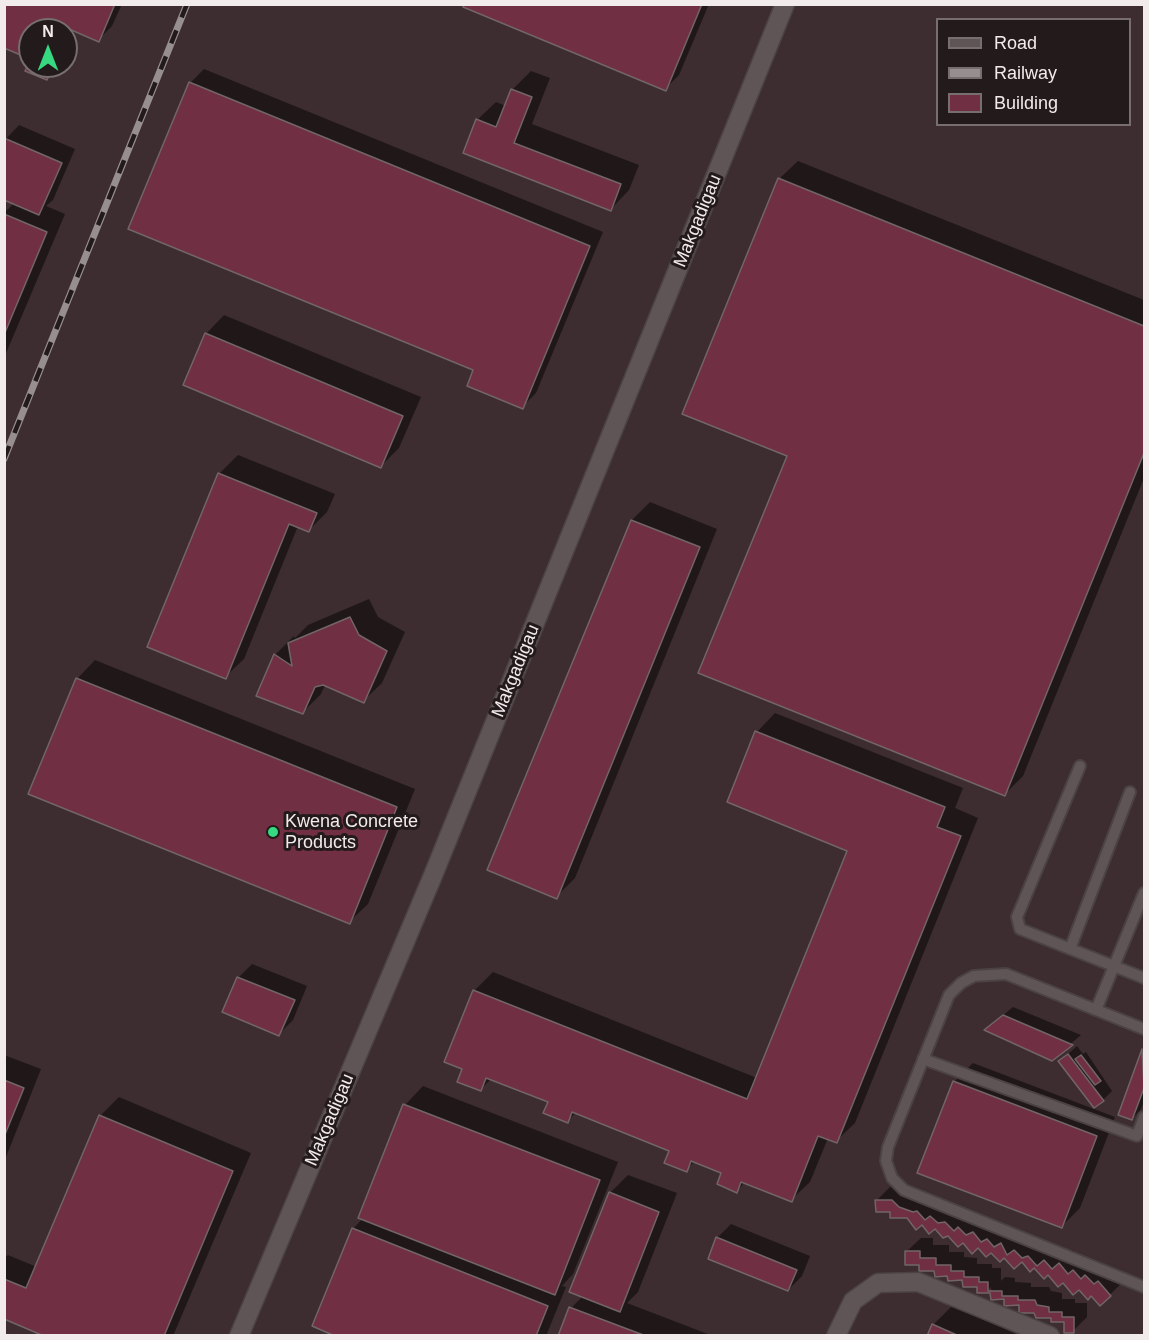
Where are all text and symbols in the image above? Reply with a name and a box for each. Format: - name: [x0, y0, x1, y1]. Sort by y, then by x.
- north arrow: [18, 18, 78, 78]
- legend: [936, 18, 1131, 126]
- text: N: [42, 23, 54, 40]
- text: Road: [994, 33, 1037, 53]
- text: Railway: [994, 63, 1057, 83]
- text: Building: [994, 93, 1058, 113]
- street label: Makgadigau: [670, 171, 726, 271]
- street label: Makgadigau: [488, 621, 544, 721]
- place label: Kwena Concrete Products: [285, 811, 418, 854]
- marker: Kwena Concrete Products: [266, 825, 280, 839]
- street label: Makgadigau: [301, 1071, 359, 1169]

